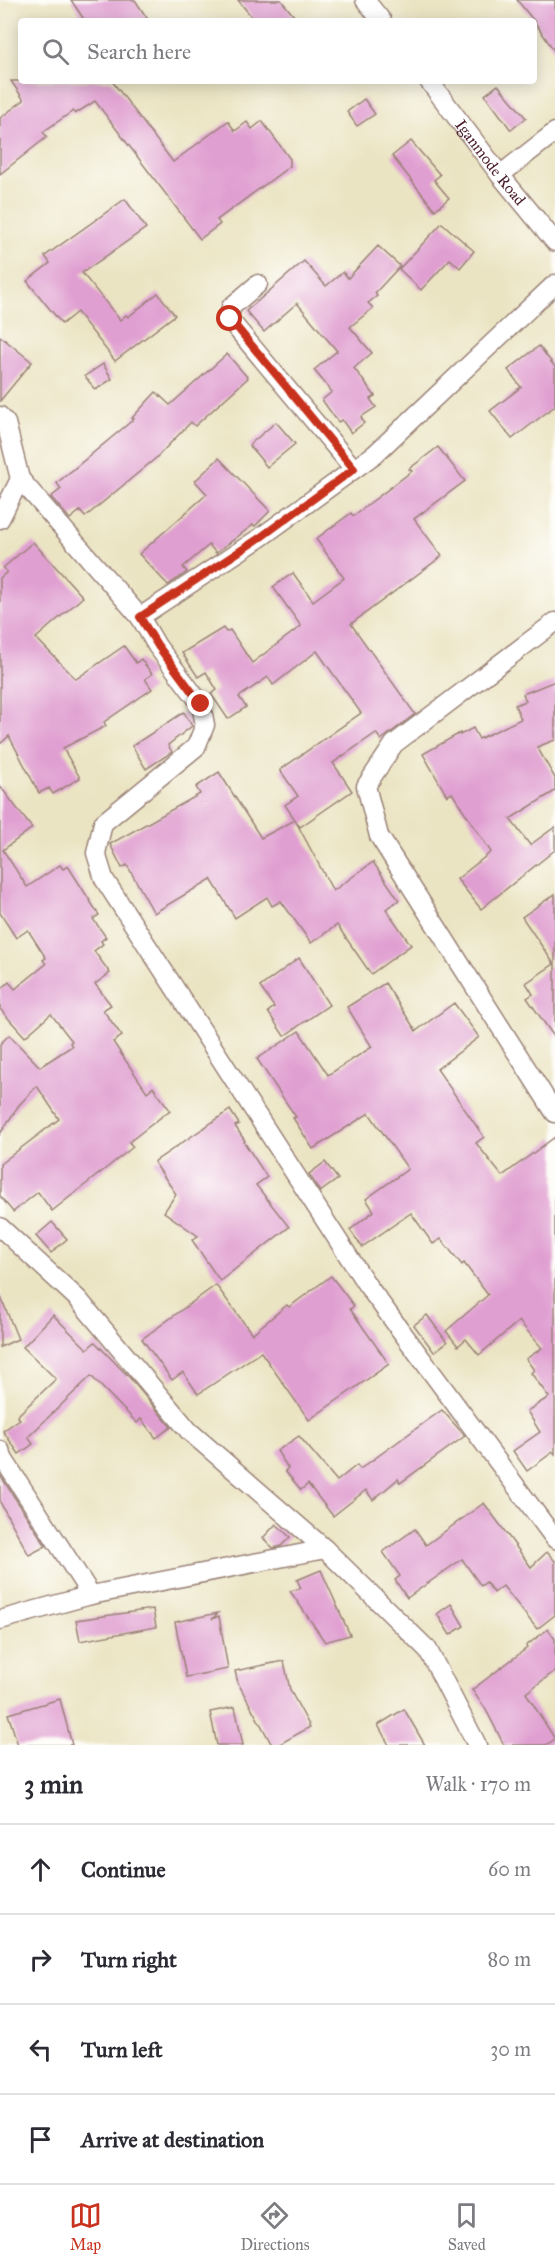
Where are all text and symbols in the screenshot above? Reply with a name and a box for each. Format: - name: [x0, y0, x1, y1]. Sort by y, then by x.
- search box: [18, 18, 537, 84]
- icon: search: [39, 35, 72, 68]
- text: Search here: [87, 38, 191, 65]
- street label: Iganmode Road: [451, 116, 530, 209]
- route start: [216, 305, 242, 331]
- route end: [187, 690, 213, 716]
- text: 3 min: [24, 1768, 83, 1800]
- text: Walk · 170 m: [426, 1772, 531, 1796]
- icon: ahead: [24, 1853, 57, 1886]
- text: Continue: [81, 1856, 166, 1883]
- text: 60 m: [488, 1857, 531, 1881]
- icon: right: [24, 1943, 57, 1976]
- text: Turn right: [81, 1946, 177, 1973]
- text: 80 m: [488, 1947, 531, 1971]
- icon: left: [24, 2033, 57, 2066]
- text: Turn left: [81, 2036, 163, 2063]
- text: 30 m: [490, 2037, 531, 2061]
- icon: arrive: [24, 2123, 57, 2156]
- text: Arrive at destination: [81, 2126, 264, 2153]
- tab: Map: [69, 2199, 102, 2254]
- tab: Directions: [240, 2199, 309, 2254]
- tab: Saved: [448, 2199, 486, 2254]

